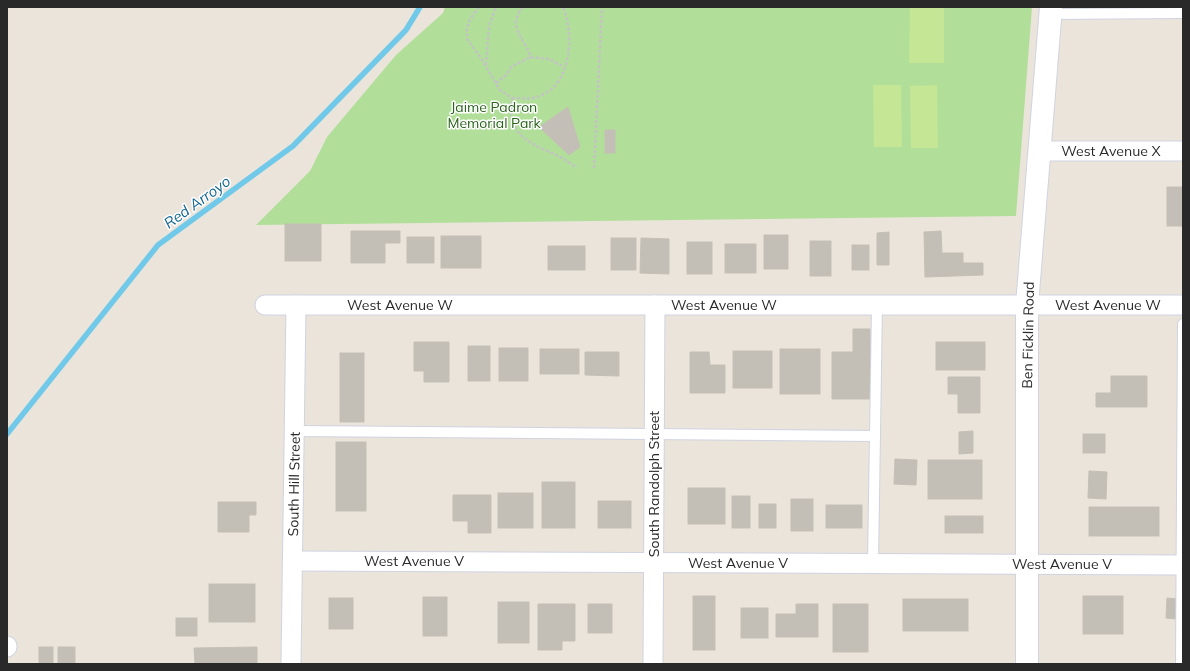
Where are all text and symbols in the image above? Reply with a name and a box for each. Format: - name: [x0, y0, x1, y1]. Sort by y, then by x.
- park label: Jaime Padron Memorial Park: [447, 98, 541, 132]
- street label: West Avenue X: [1061, 142, 1161, 160]
- water label: Red Arroyo: [160, 171, 234, 233]
- street label: Ben Ficklin Road: [1018, 281, 1038, 389]
- street label: West Avenue W: [347, 296, 453, 314]
- street label: West Avenue W: [671, 296, 777, 314]
- street label: West Avenue W: [1055, 296, 1161, 314]
- street label: South Randolph Street: [645, 411, 663, 557]
- street label: South Hill Street: [284, 431, 304, 536]
- street label: West Avenue V: [364, 552, 464, 570]
- street label: West Avenue V: [688, 554, 788, 572]
- street label: West Avenue V: [1012, 555, 1112, 573]

